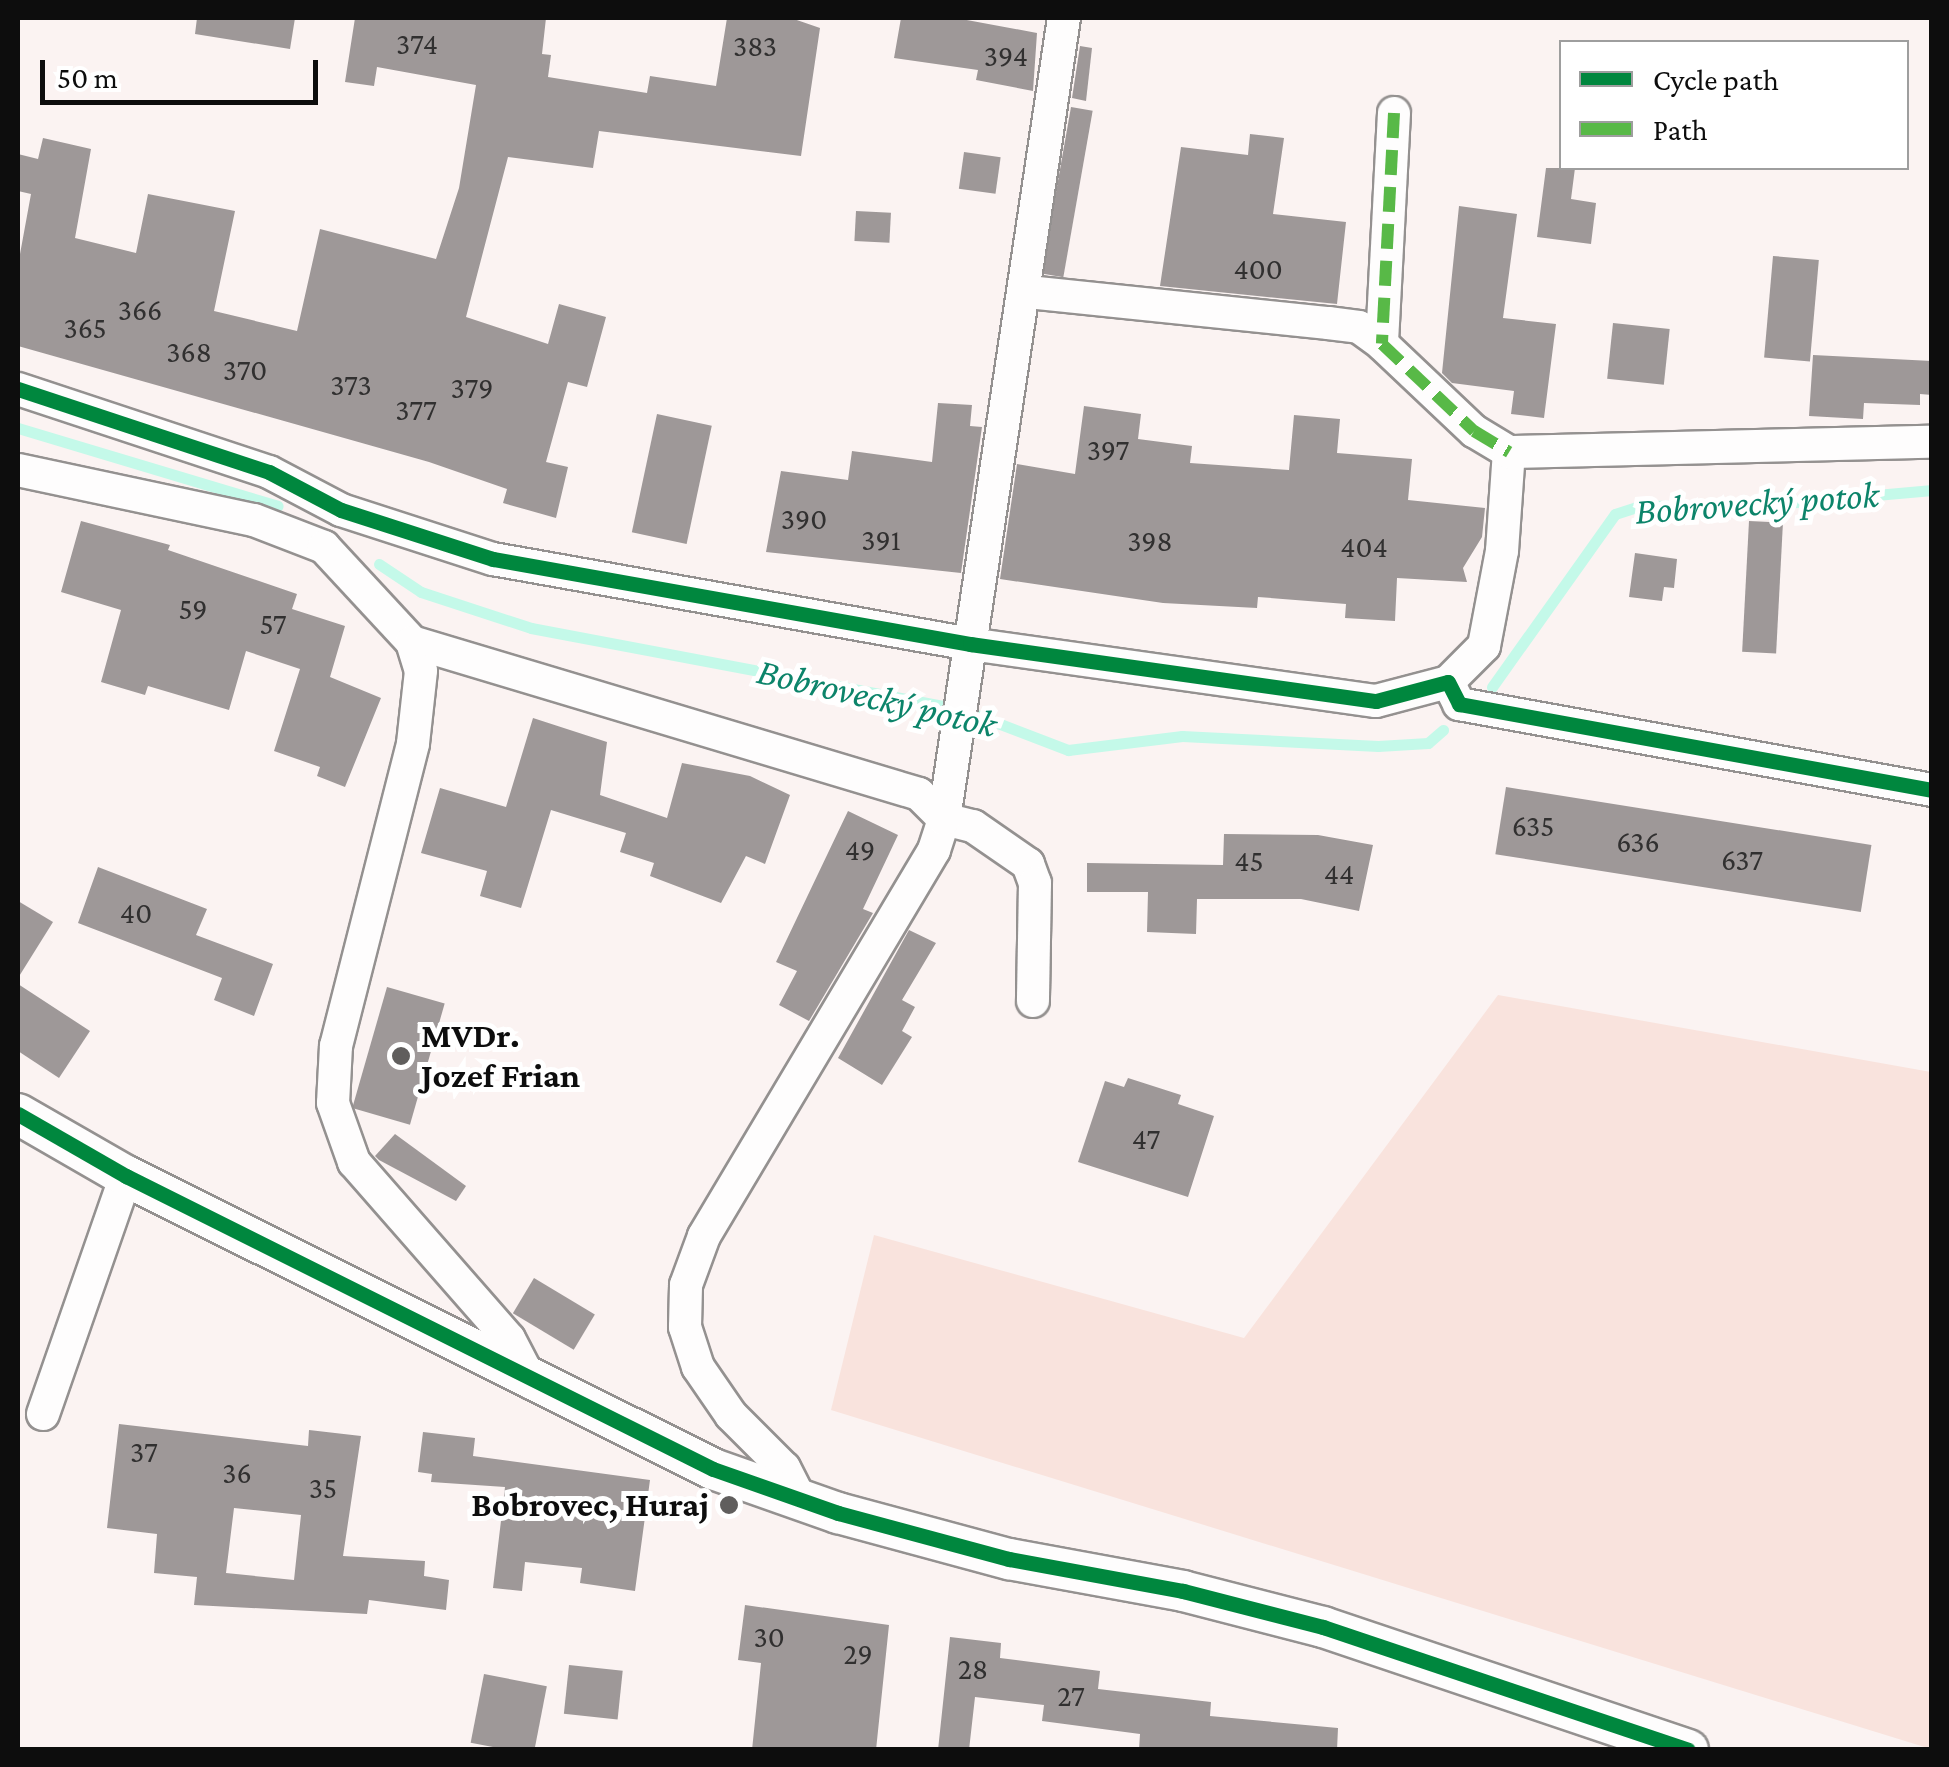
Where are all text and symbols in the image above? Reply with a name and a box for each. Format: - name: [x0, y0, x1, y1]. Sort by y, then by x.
- house number: 374: [396, 26, 438, 62]
- house number: 383: [733, 28, 777, 64]
- house number: 394: [984, 38, 1028, 74]
- scale bar: [45, 40, 322, 102]
- legend: [1559, 40, 1909, 170]
- text: 50 m: [57, 61, 118, 94]
- text: Cycle path: [1653, 63, 1779, 96]
- text: Path: [1653, 113, 1708, 146]
- house number: 400: [1233, 251, 1283, 287]
- house number: 366: [118, 292, 162, 328]
- house number: 365: [63, 310, 107, 346]
- house number: 368: [166, 334, 212, 370]
- house number: 370: [223, 352, 267, 388]
- house number: 373: [330, 367, 372, 403]
- house number: 379: [450, 370, 494, 406]
- house number: 377: [395, 392, 437, 428]
- house number: 397: [1087, 432, 1129, 468]
- water label: Bobrovecký potok: [1634, 472, 1880, 534]
- house number: 390: [781, 501, 827, 537]
- house number: 391: [861, 522, 901, 558]
- house number: 398: [1127, 523, 1173, 559]
- house number: 404: [1340, 529, 1388, 565]
- house number: 59: [179, 591, 207, 627]
- house number: 57: [259, 606, 287, 642]
- water label: Bobrovecký potok: [753, 648, 1001, 748]
- house number: 635: [1512, 808, 1554, 844]
- house number: 636: [1616, 824, 1660, 860]
- house number: 49: [845, 832, 875, 868]
- house number: 637: [1721, 842, 1763, 878]
- house number: 45: [1234, 843, 1264, 879]
- house number: 44: [1324, 856, 1354, 892]
- house number: 40: [120, 895, 152, 931]
- place label: MVDr. Jozef Frian: [421, 1015, 580, 1097]
- marker: MVDr. Jozef Frian: [390, 1045, 412, 1067]
- house number: 47: [1132, 1121, 1160, 1157]
- house number: 37: [130, 1434, 158, 1470]
- house number: 36: [222, 1455, 252, 1491]
- house number: 35: [309, 1470, 337, 1506]
- place label: Bobrovec, Huraj: [471, 1484, 709, 1526]
- marker: Bobrovec, Huraj: [718, 1494, 740, 1516]
- house number: 30: [753, 1619, 785, 1655]
- house number: 29: [843, 1636, 873, 1672]
- house number: 28: [958, 1651, 988, 1687]
- house number: 27: [1057, 1678, 1085, 1714]

